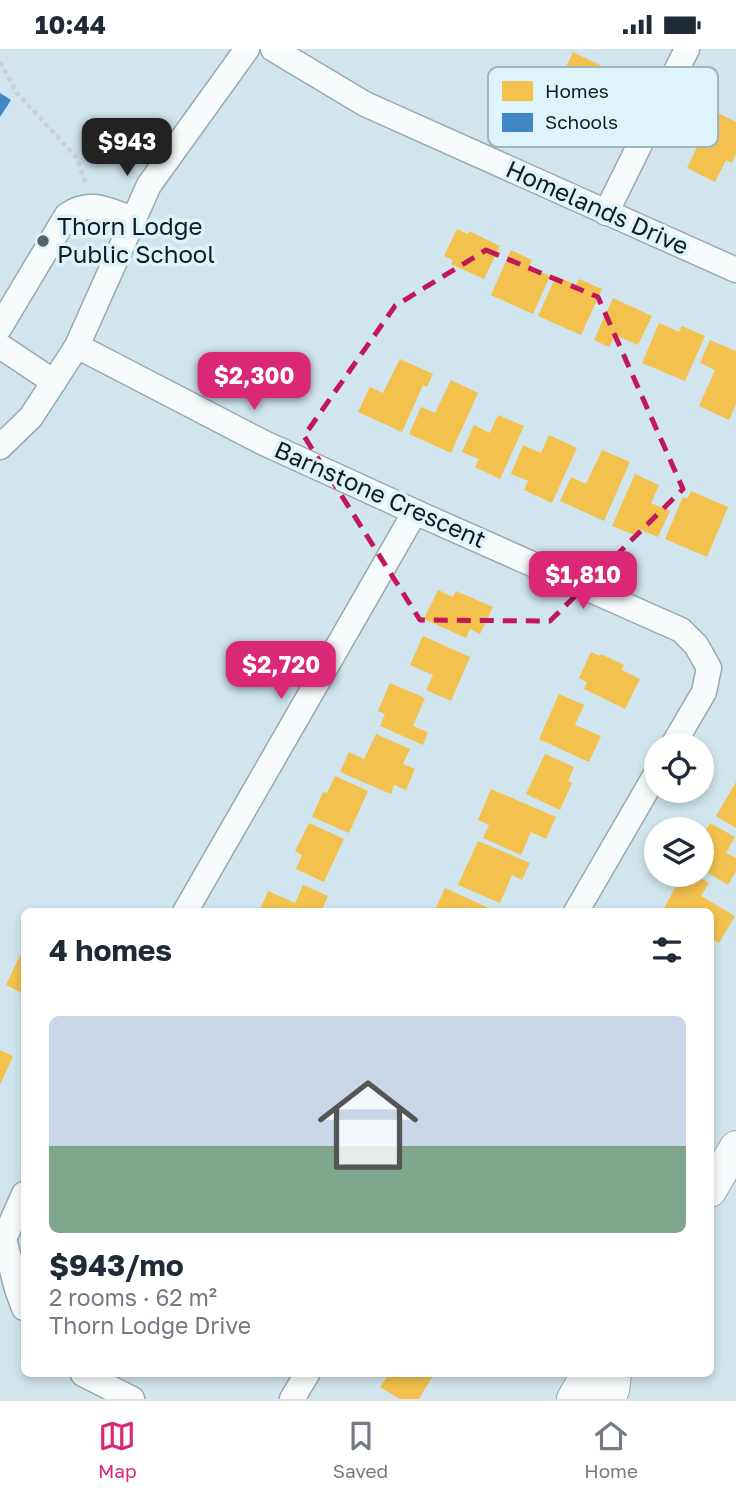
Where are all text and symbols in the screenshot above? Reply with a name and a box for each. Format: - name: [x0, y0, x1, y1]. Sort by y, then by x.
- text: 10:44: [35, 9, 106, 40]
- legend: [488, 67, 718, 147]
- text: Homes: [545, 79, 609, 102]
- text: Schools: [545, 110, 618, 133]
- pin: $943: [86, 118, 168, 178]
- text: $943: [98, 127, 156, 155]
- street label: Homelands Drive: [502, 153, 693, 260]
- place label: Thorn Lodge Public School: [57, 211, 215, 268]
- marker: Thorn Lodge Public School: [35, 233, 51, 249]
- pin: $2,300: [197, 353, 311, 412]
- text: $2,300: [214, 361, 294, 389]
- street label: Barnstone Crescent: [270, 434, 491, 553]
- pin: $1,810: [526, 552, 640, 611]
- text: $1,810: [545, 560, 621, 588]
- pin: $2,720: [224, 641, 338, 701]
- text: $2,720: [242, 650, 320, 678]
- map controls: [644, 733, 714, 887]
- button: locate: [644, 733, 714, 803]
- button: layers: [644, 817, 714, 887]
- icon: filters: [648, 931, 686, 969]
- text: 4 homes: [49, 932, 172, 968]
- icon: home: [305, 1062, 431, 1188]
- text: $943/mo: [49, 1247, 184, 1283]
- text: 2 rooms · 62 m²: [49, 1283, 217, 1311]
- text: Thorn Lodge Drive: [49, 1311, 251, 1339]
- tab: Map: [98, 1417, 137, 1482]
- tab: Saved: [333, 1417, 388, 1482]
- tab: Home: [584, 1417, 638, 1482]

